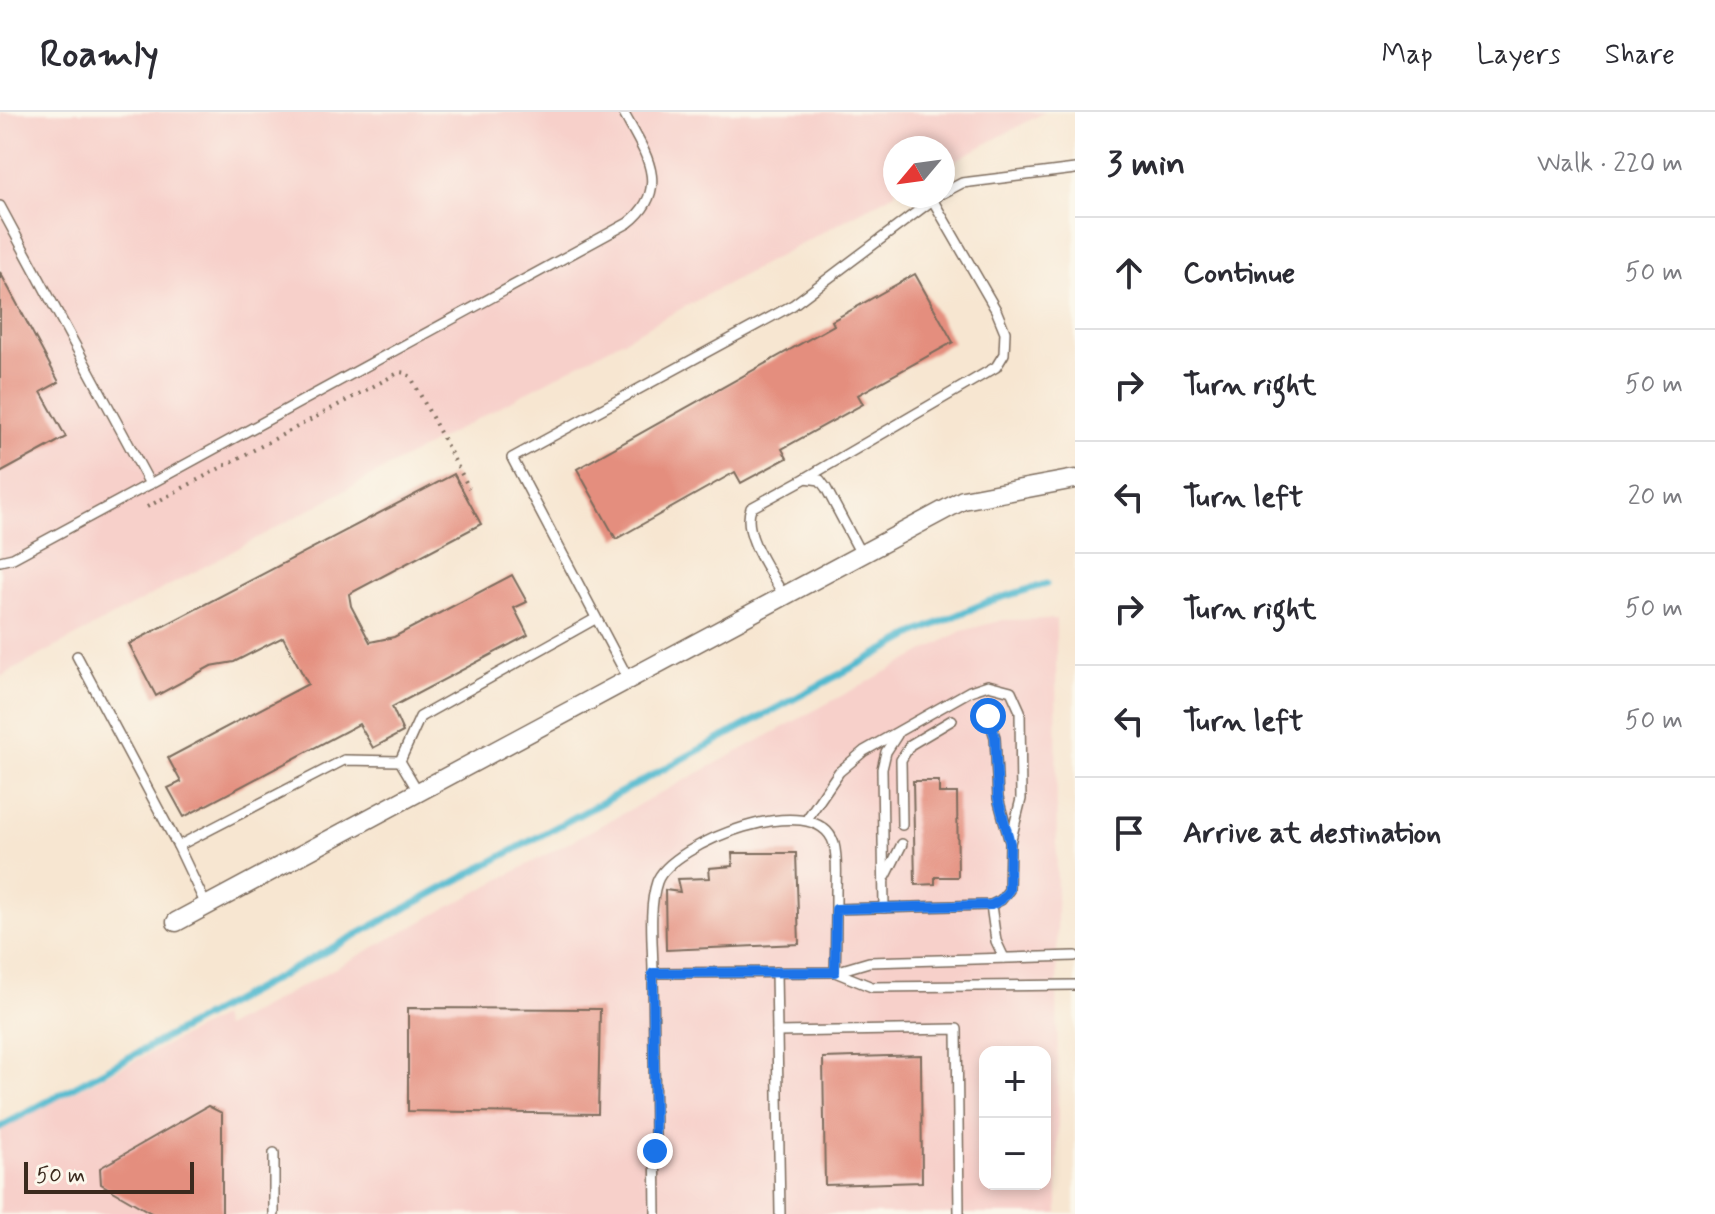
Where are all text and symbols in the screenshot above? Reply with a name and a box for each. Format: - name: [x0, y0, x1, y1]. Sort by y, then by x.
- text: Roamly: [40, 31, 159, 80]
- text: Map: [1382, 37, 1433, 74]
- text: Layers: [1477, 37, 1561, 74]
- text: Share: [1605, 37, 1675, 74]
- north arrow: [883, 136, 955, 208]
- text: 3 min: [1107, 142, 1185, 187]
- text: Walk · 220 m: [1537, 147, 1683, 181]
- icon: ahead: [1107, 251, 1151, 295]
- text: Continue: [1183, 254, 1295, 293]
- text: 50 m: [1625, 256, 1683, 290]
- icon: right: [1107, 363, 1151, 407]
- text: Turn right: [1183, 366, 1316, 405]
- text: 50 m: [1625, 368, 1683, 402]
- icon: left: [1107, 475, 1151, 519]
- text: Turn left: [1183, 478, 1303, 517]
- text: 20 m: [1628, 480, 1683, 514]
- icon: right: [1107, 587, 1151, 631]
- text: Turn right: [1183, 590, 1316, 629]
- text: 50 m: [1625, 592, 1683, 626]
- route start: [970, 698, 1006, 734]
- icon: left: [1107, 699, 1151, 743]
- text: Turn left: [1183, 702, 1303, 741]
- text: 50 m: [1625, 704, 1683, 738]
- icon: arrive: [1107, 811, 1151, 855]
- text: Arrive at destination: [1183, 814, 1441, 853]
- map controls: [979, 1046, 1051, 1190]
- button: +: [979, 1046, 1051, 1118]
- button: −: [979, 1118, 1051, 1190]
- route end: [637, 1133, 673, 1169]
- scale bar: [24, 1158, 194, 1194]
- text: 50 m: [36, 1162, 85, 1190]

